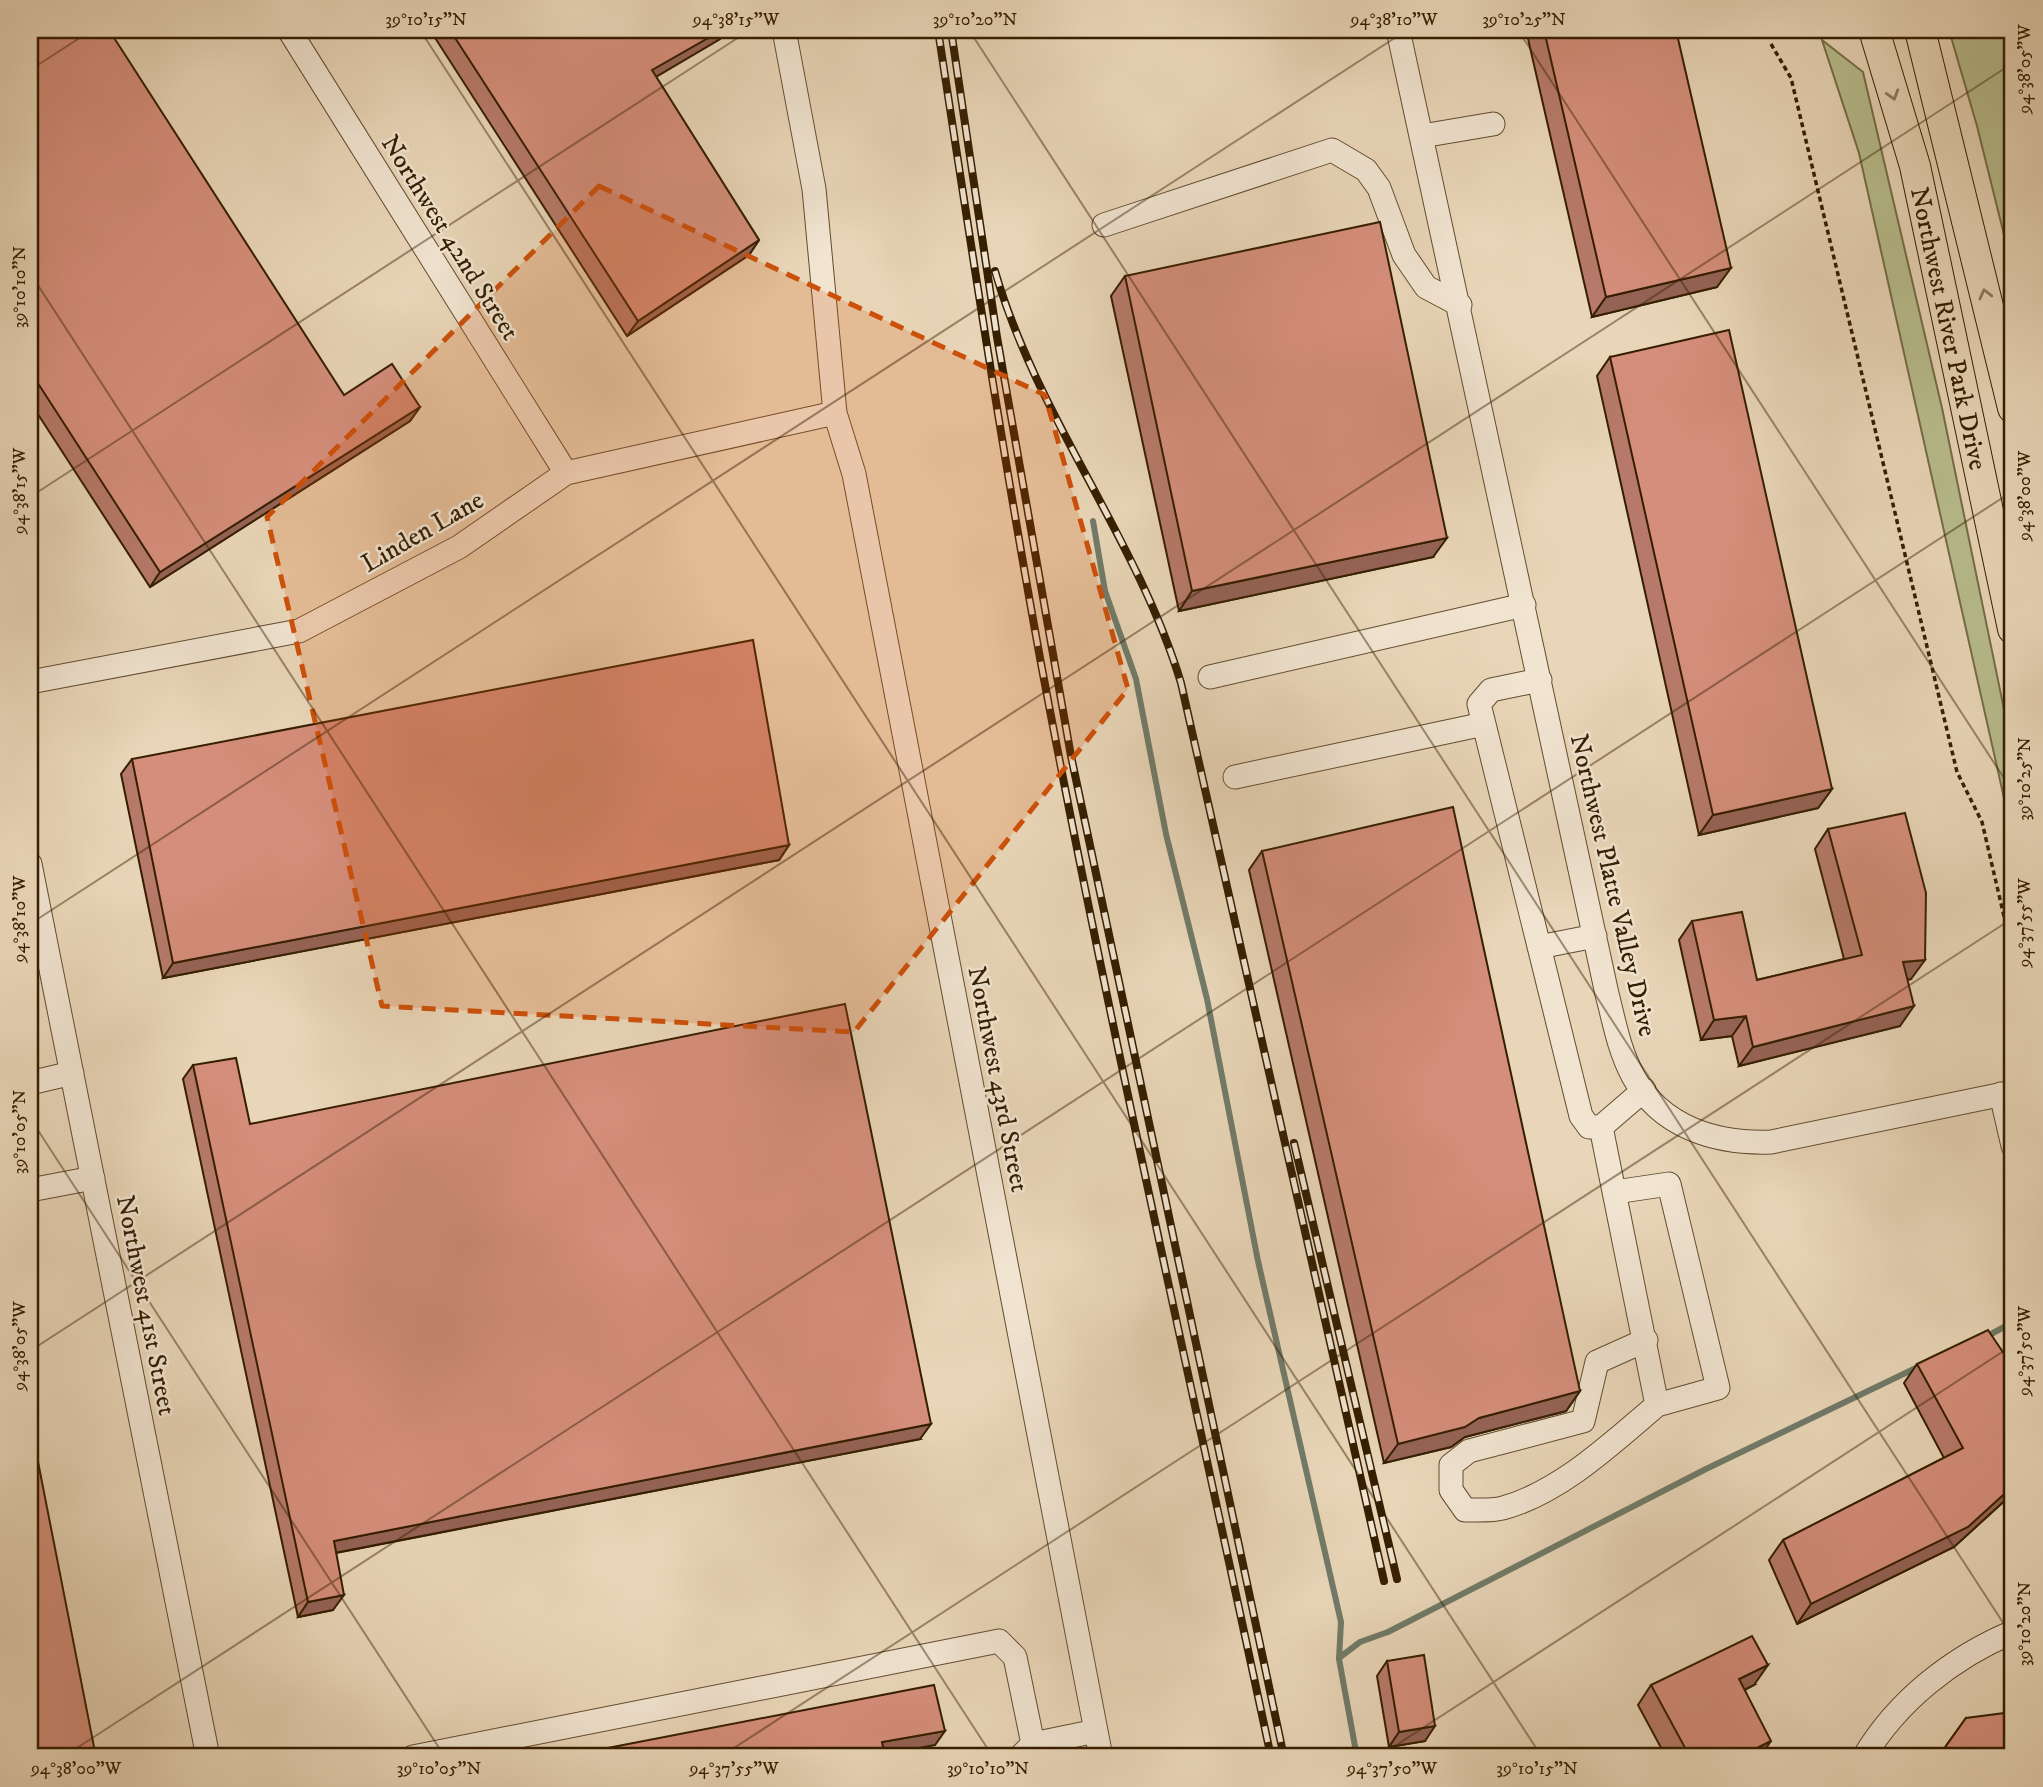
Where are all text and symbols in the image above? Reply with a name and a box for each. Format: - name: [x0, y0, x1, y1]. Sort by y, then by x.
- text: 39°10'15"N: [385, 9, 467, 31]
- text: 94°38'15"W: [692, 9, 780, 31]
- text: 39°10'20"N: [933, 9, 1017, 31]
- text: 94°38'10"W: [1349, 9, 1438, 31]
- text: 39°10'25"N: [1482, 9, 1566, 31]
- text: 94°38'05"W: [2014, 24, 2036, 115]
- one-way arrow: [1885, 89, 1900, 101]
- street label: Northwest 42nd Street: [373, 129, 526, 347]
- street label: Northwest River Park Drive: [1902, 184, 1994, 473]
- text: 39°10'10"N: [9, 246, 31, 328]
- one-way arrow: [1979, 288, 1993, 300]
- text: 94°38'15"W: [9, 447, 31, 535]
- text: 94°38'00"W: [2014, 450, 2036, 542]
- street label: Linden Lane: [356, 484, 490, 581]
- street label: Northwest Platte Valley Drive: [1562, 731, 1663, 1040]
- text: 39°10'25"N: [2014, 737, 2036, 821]
- text: 94°38'10"W: [9, 875, 31, 964]
- text: 94°37'55"W: [2014, 878, 2036, 969]
- street label: Northwest 43rd Street: [959, 964, 1036, 1195]
- text: 39°10'05"N: [9, 1089, 31, 1174]
- street label: Northwest 41st Street: [108, 1193, 183, 1418]
- text: 94°38'05"W: [9, 1301, 31, 1392]
- text: 94°37'50"W: [2014, 1306, 2036, 1397]
- text: 39°10'20"N: [2014, 1582, 2036, 1666]
- text: 94°38'00"W: [30, 1758, 122, 1780]
- text: 39°10'05"N: [397, 1758, 482, 1780]
- text: 94°37'55"W: [688, 1758, 779, 1780]
- text: 39°10'10"N: [947, 1758, 1029, 1780]
- text: 94°37'50"W: [1346, 1758, 1438, 1780]
- text: 39°10'15"N: [1496, 1758, 1578, 1780]

